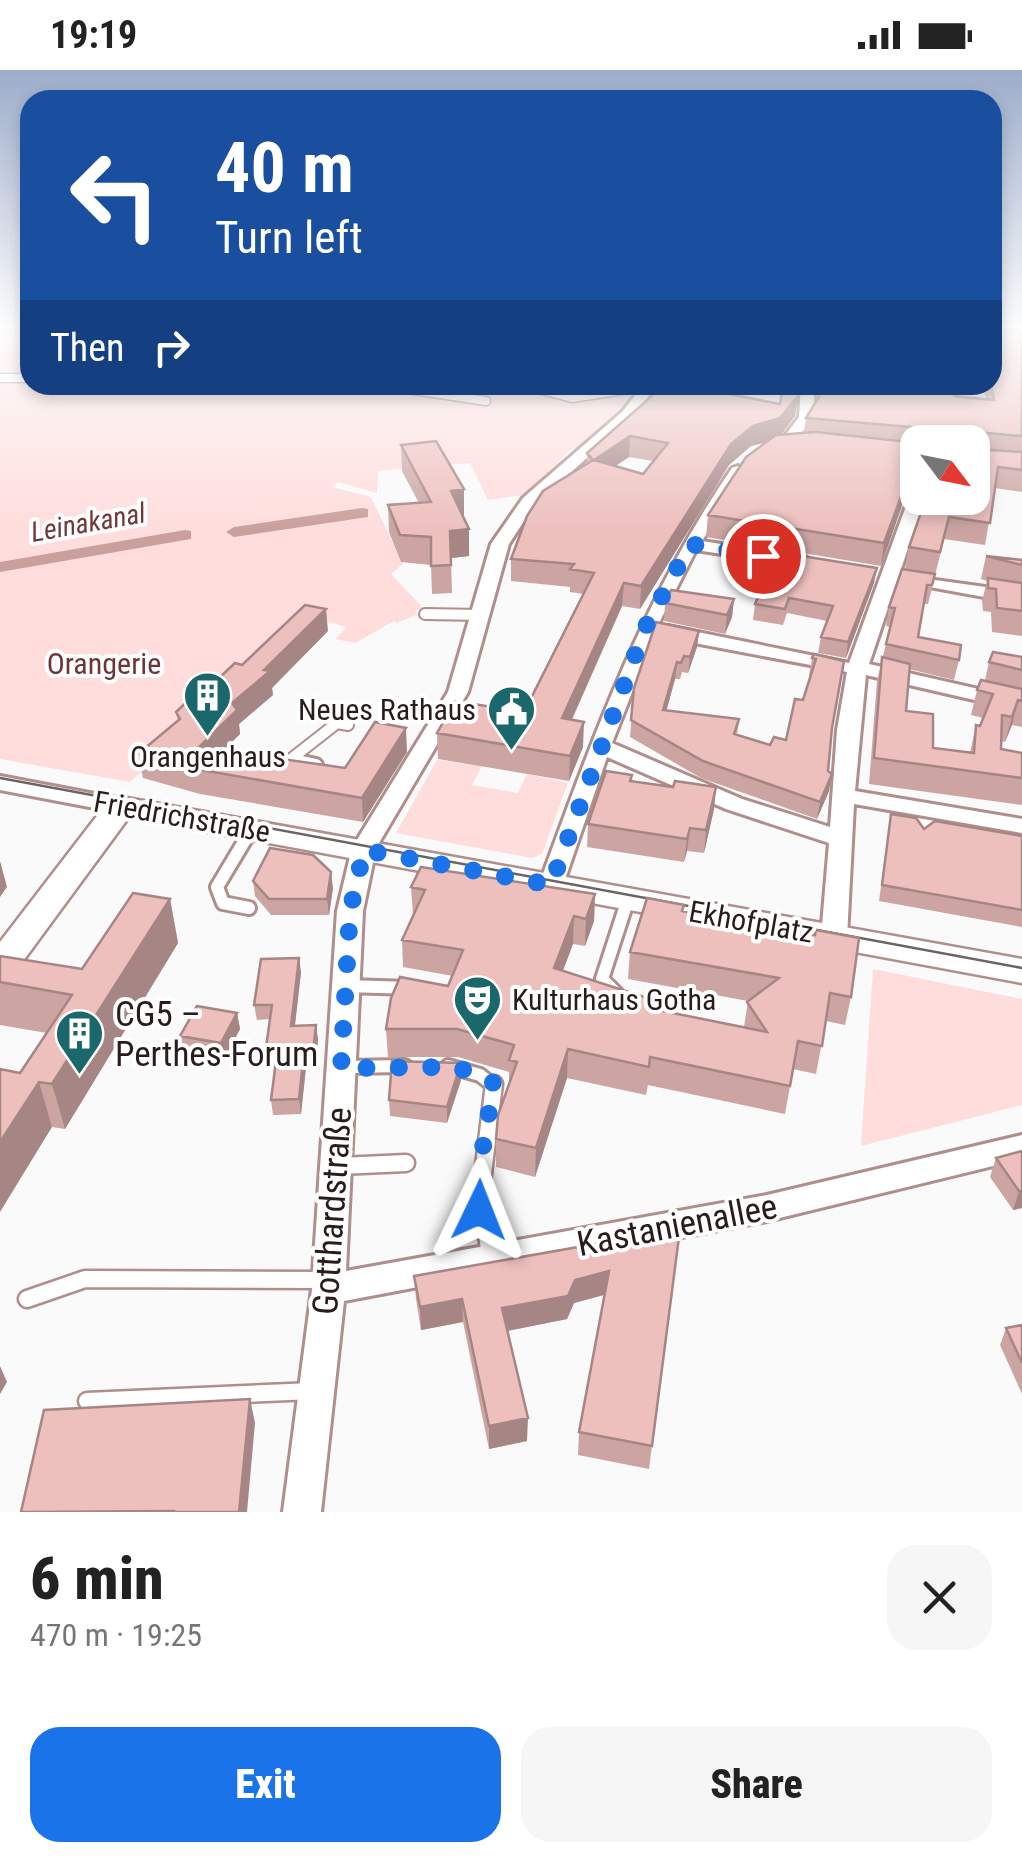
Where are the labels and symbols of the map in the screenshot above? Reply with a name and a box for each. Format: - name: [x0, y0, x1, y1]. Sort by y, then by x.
- north arrow: [900, 425, 990, 515]
- water label: Leinakanal: [28, 496, 149, 549]
- pin: [721, 514, 806, 599]
- park label: Orangerie: [47, 646, 161, 681]
- building icon: Orangenhaus: [182, 670, 234, 738]
- public building icon: Neues Rathaus: [485, 684, 537, 752]
- place label: Neues Rathaus: [298, 692, 476, 727]
- place label: Orangenhaus: [130, 739, 286, 774]
- street label: Friedrichstraße: [91, 784, 273, 849]
- street label: Ekhofplatz: [686, 893, 816, 950]
- theatre icon: Kulturhaus Gotha: [451, 974, 503, 1042]
- place label: Kulturhaus Gotha: [512, 982, 716, 1017]
- place label: CG5 – Perthes-Forum: [115, 994, 318, 1075]
- building icon: CG5 – Perthes-Forum: [54, 1008, 106, 1076]
- street label: Gotthardstraße: [305, 1106, 360, 1316]
- position arrow: [427, 1158, 531, 1262]
- street label: Kastanienallee: [574, 1186, 781, 1265]

